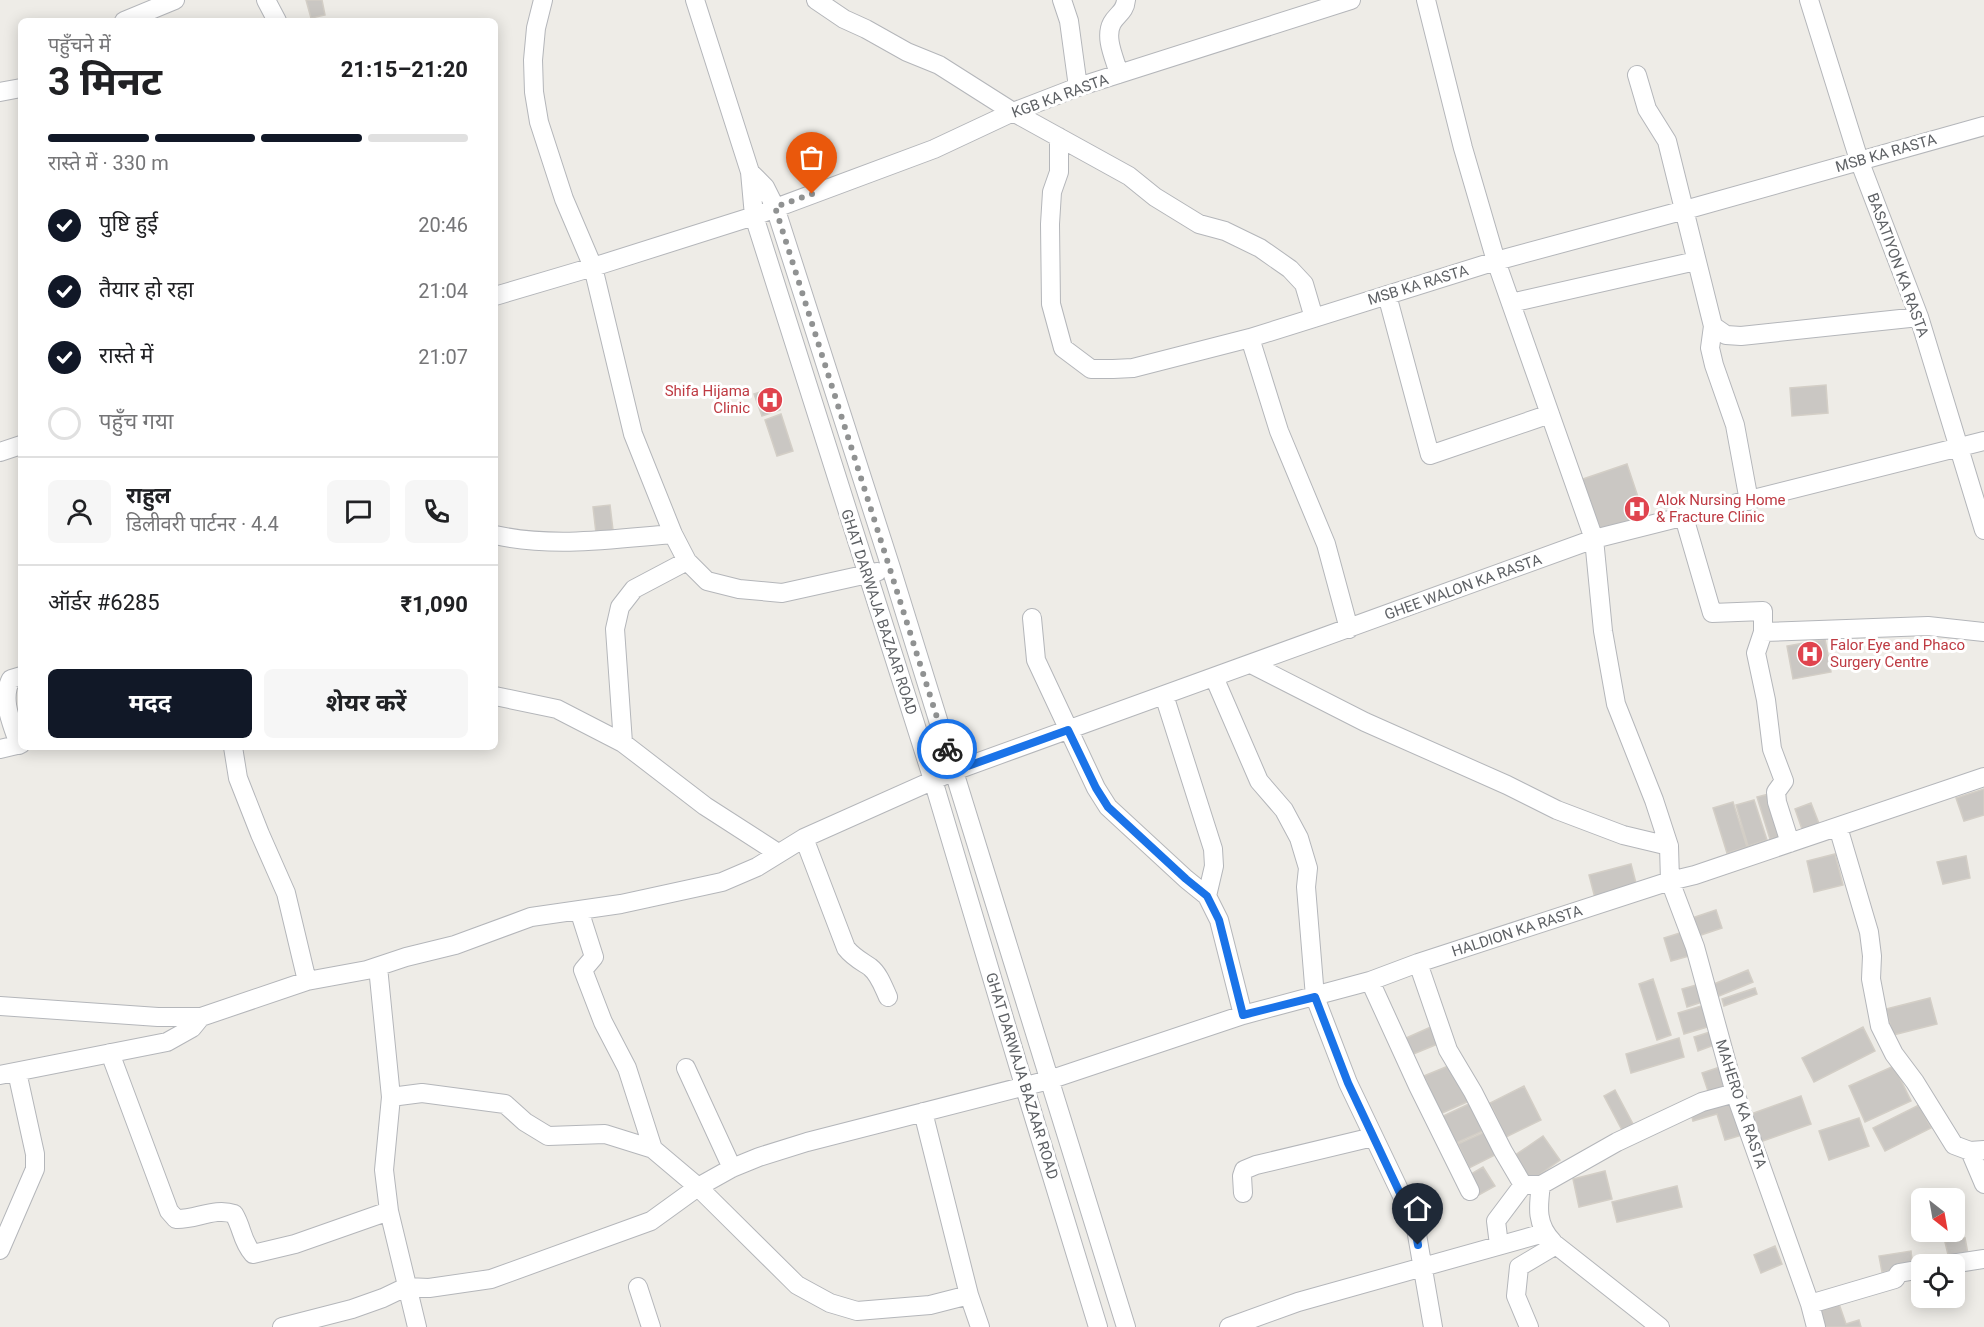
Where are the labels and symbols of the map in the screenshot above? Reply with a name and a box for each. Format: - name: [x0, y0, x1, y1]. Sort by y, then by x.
- street label: KGB KA RASTA: [1009, 70, 1111, 122]
- street label: MSB KA RASTA: [1833, 130, 1939, 176]
- pin: [786, 132, 837, 194]
- street label: BASATIYON KA RASTA: [1864, 190, 1933, 340]
- street label: MSB KA RASTA: [1366, 261, 1471, 309]
- place label: Shifa Hijama Clinic: [665, 382, 750, 417]
- hospital icon: Shifa Hijama Clinic: [755, 385, 785, 415]
- place label: Alok Nursing Home & Fracture Clinic: [1656, 491, 1786, 526]
- hospital icon: Alok Nursing Home & Fracture Clinic: [1622, 494, 1652, 524]
- street label: GHAT DARWAJA BAZAAR ROAD: [837, 507, 921, 717]
- street label: GHEE WALON KA RASTA: [1382, 550, 1544, 624]
- place label: Falor Eye and Phaco Surgery Centre: [1830, 636, 1965, 671]
- hospital icon: Falor Eye and Phaco Surgery Centre: [1795, 639, 1825, 669]
- courier: [917, 719, 977, 779]
- street label: HALDION KA RASTA: [1449, 901, 1585, 961]
- street label: GHAT DARWAJA BAZAAR ROAD: [982, 970, 1062, 1182]
- street label: MAHERO KA RASTA: [1712, 1037, 1770, 1171]
- pin: [1392, 1183, 1443, 1245]
- north arrow: [1911, 1188, 1965, 1242]

